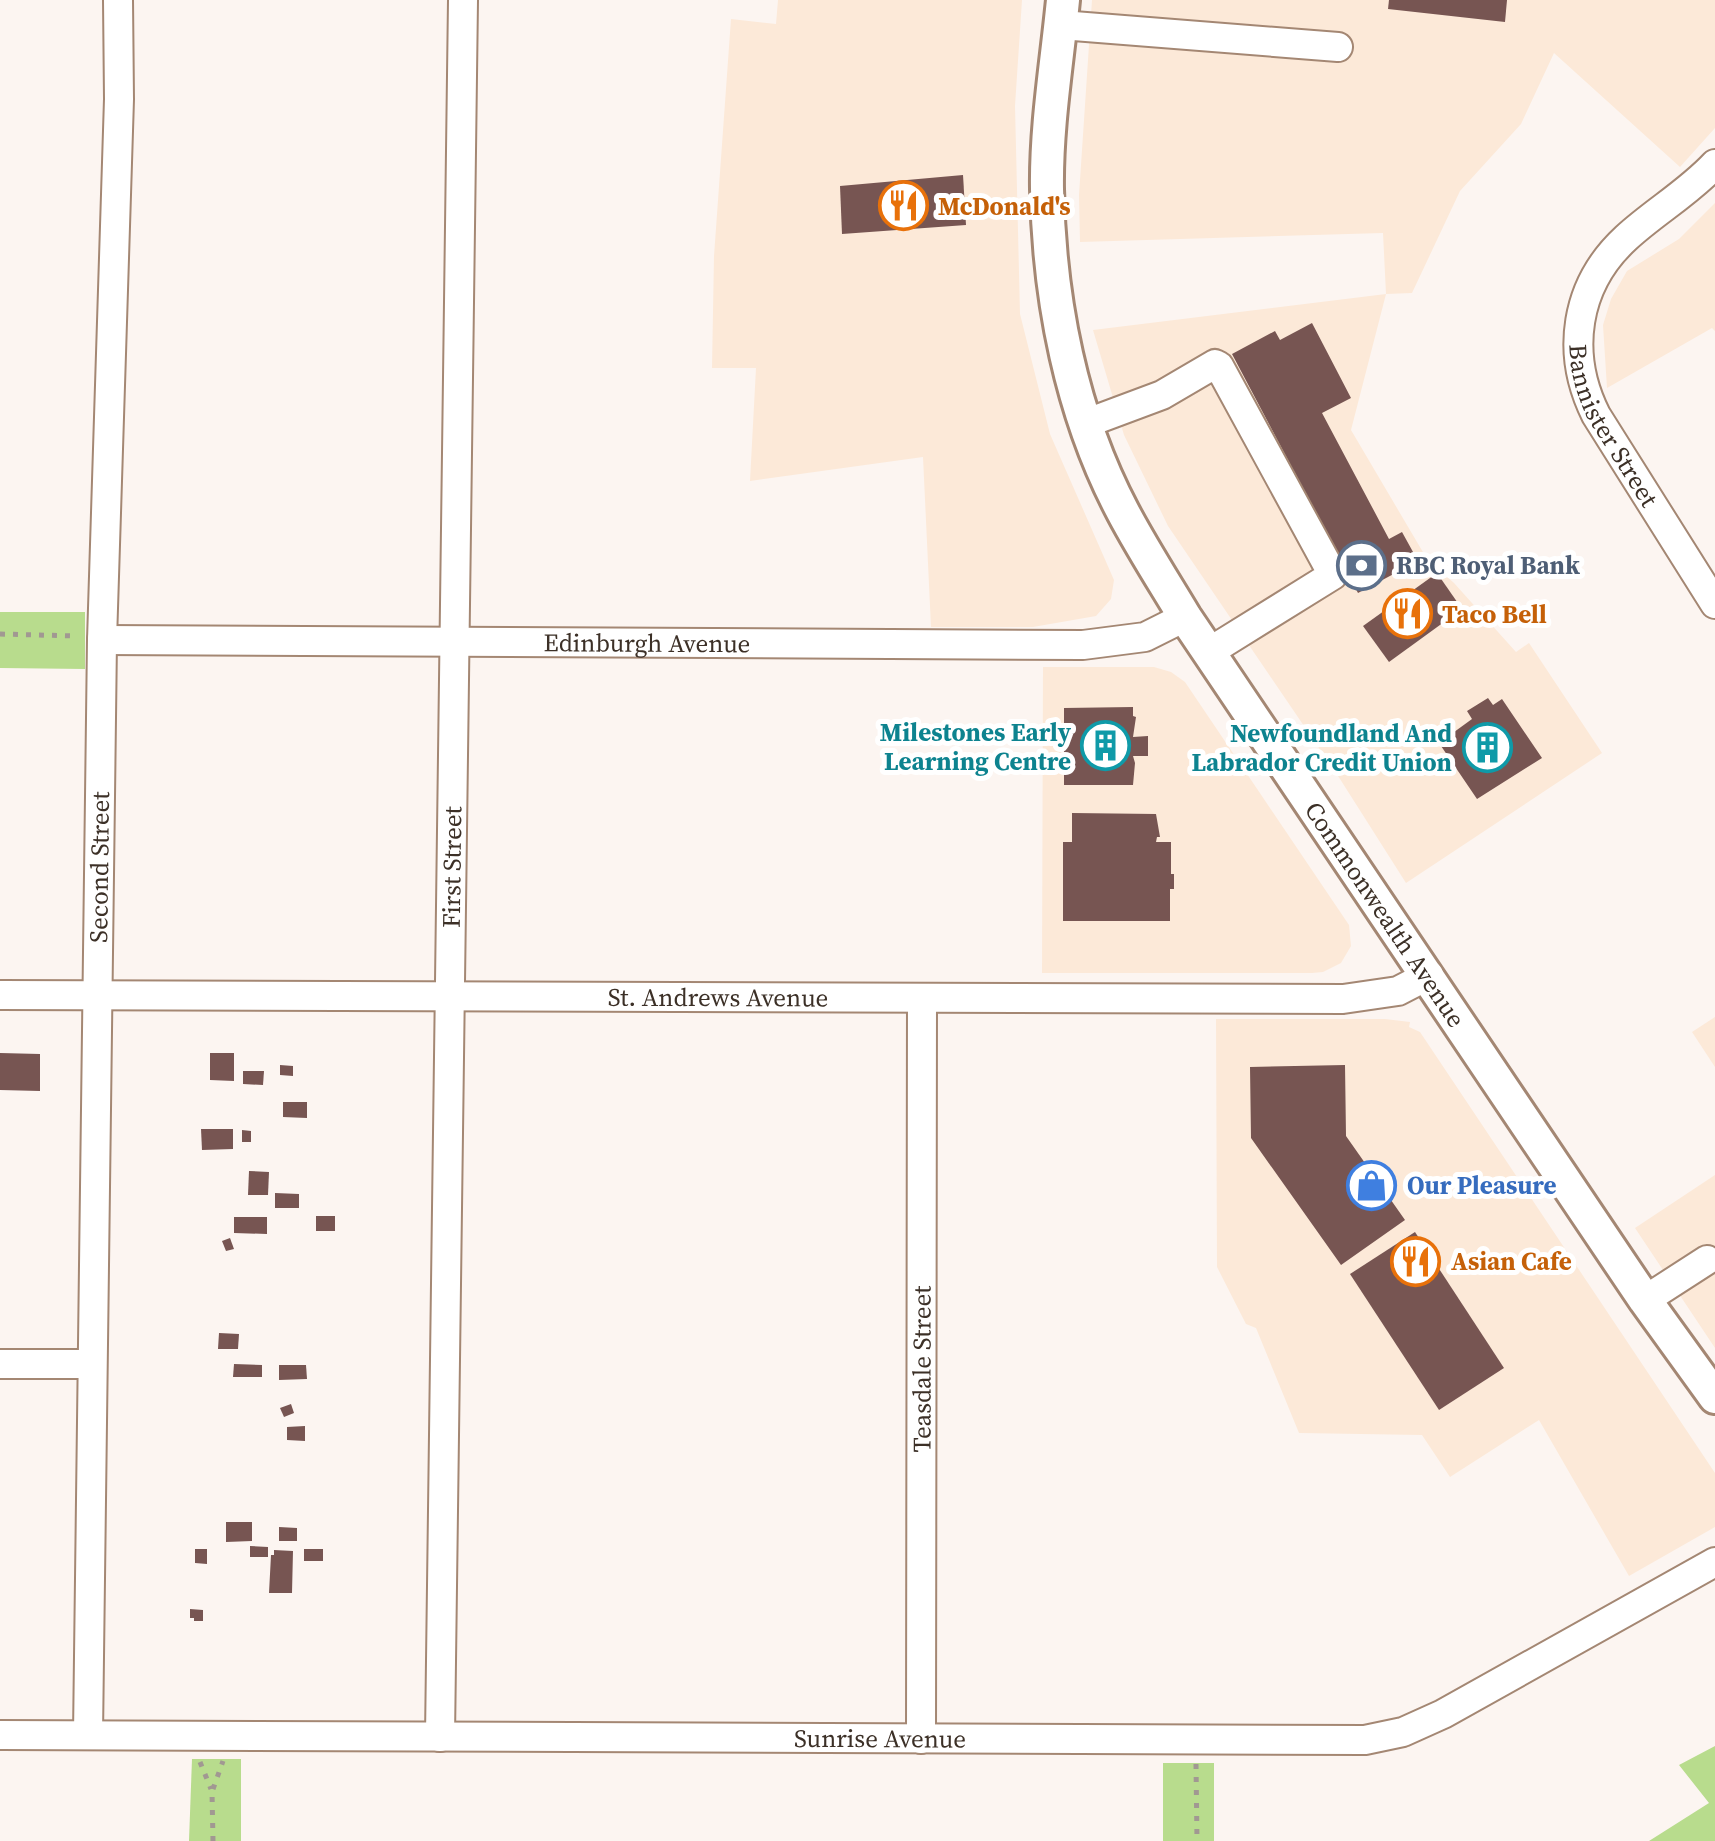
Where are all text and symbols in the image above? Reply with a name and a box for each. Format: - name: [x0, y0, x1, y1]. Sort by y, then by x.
- restaurant icon: McDonald's: [877, 180, 929, 232]
- place label: McDonald's: [938, 189, 1071, 223]
- street label: Bannister Street: [1561, 343, 1667, 514]
- bank icon: RBC Royal Bank: [1335, 539, 1387, 591]
- place label: RBC Royal Bank: [1396, 548, 1580, 582]
- restaurant icon: Taco Bell: [1381, 588, 1433, 640]
- place label: Taco Bell: [1442, 597, 1547, 631]
- street label: Edinburgh Avenue: [544, 625, 750, 660]
- place label: Milestones Early Learning Centre: [880, 715, 1072, 778]
- place label: Newfoundland And Labrador Credit Union: [1192, 716, 1452, 779]
- building icon: Milestones Early Learning Centre: [1080, 720, 1132, 772]
- building icon: Newfoundland And Labrador Credit Union: [1461, 721, 1513, 773]
- street label: Second Street: [81, 790, 117, 943]
- street label: Commonwealth Avenue: [1297, 795, 1473, 1034]
- street label: First Street: [434, 805, 469, 928]
- street label: St. Andrews Avenue: [608, 980, 828, 1014]
- shop icon: Our Pleasure: [1346, 1159, 1398, 1211]
- place label: Our Pleasure: [1407, 1168, 1557, 1202]
- restaurant icon: Asian Cafe: [1390, 1235, 1442, 1287]
- place label: Asian Cafe: [1451, 1244, 1572, 1278]
- street label: Teasdale Street: [904, 1285, 939, 1452]
- street label: Sunrise Avenue: [794, 1721, 966, 1756]

